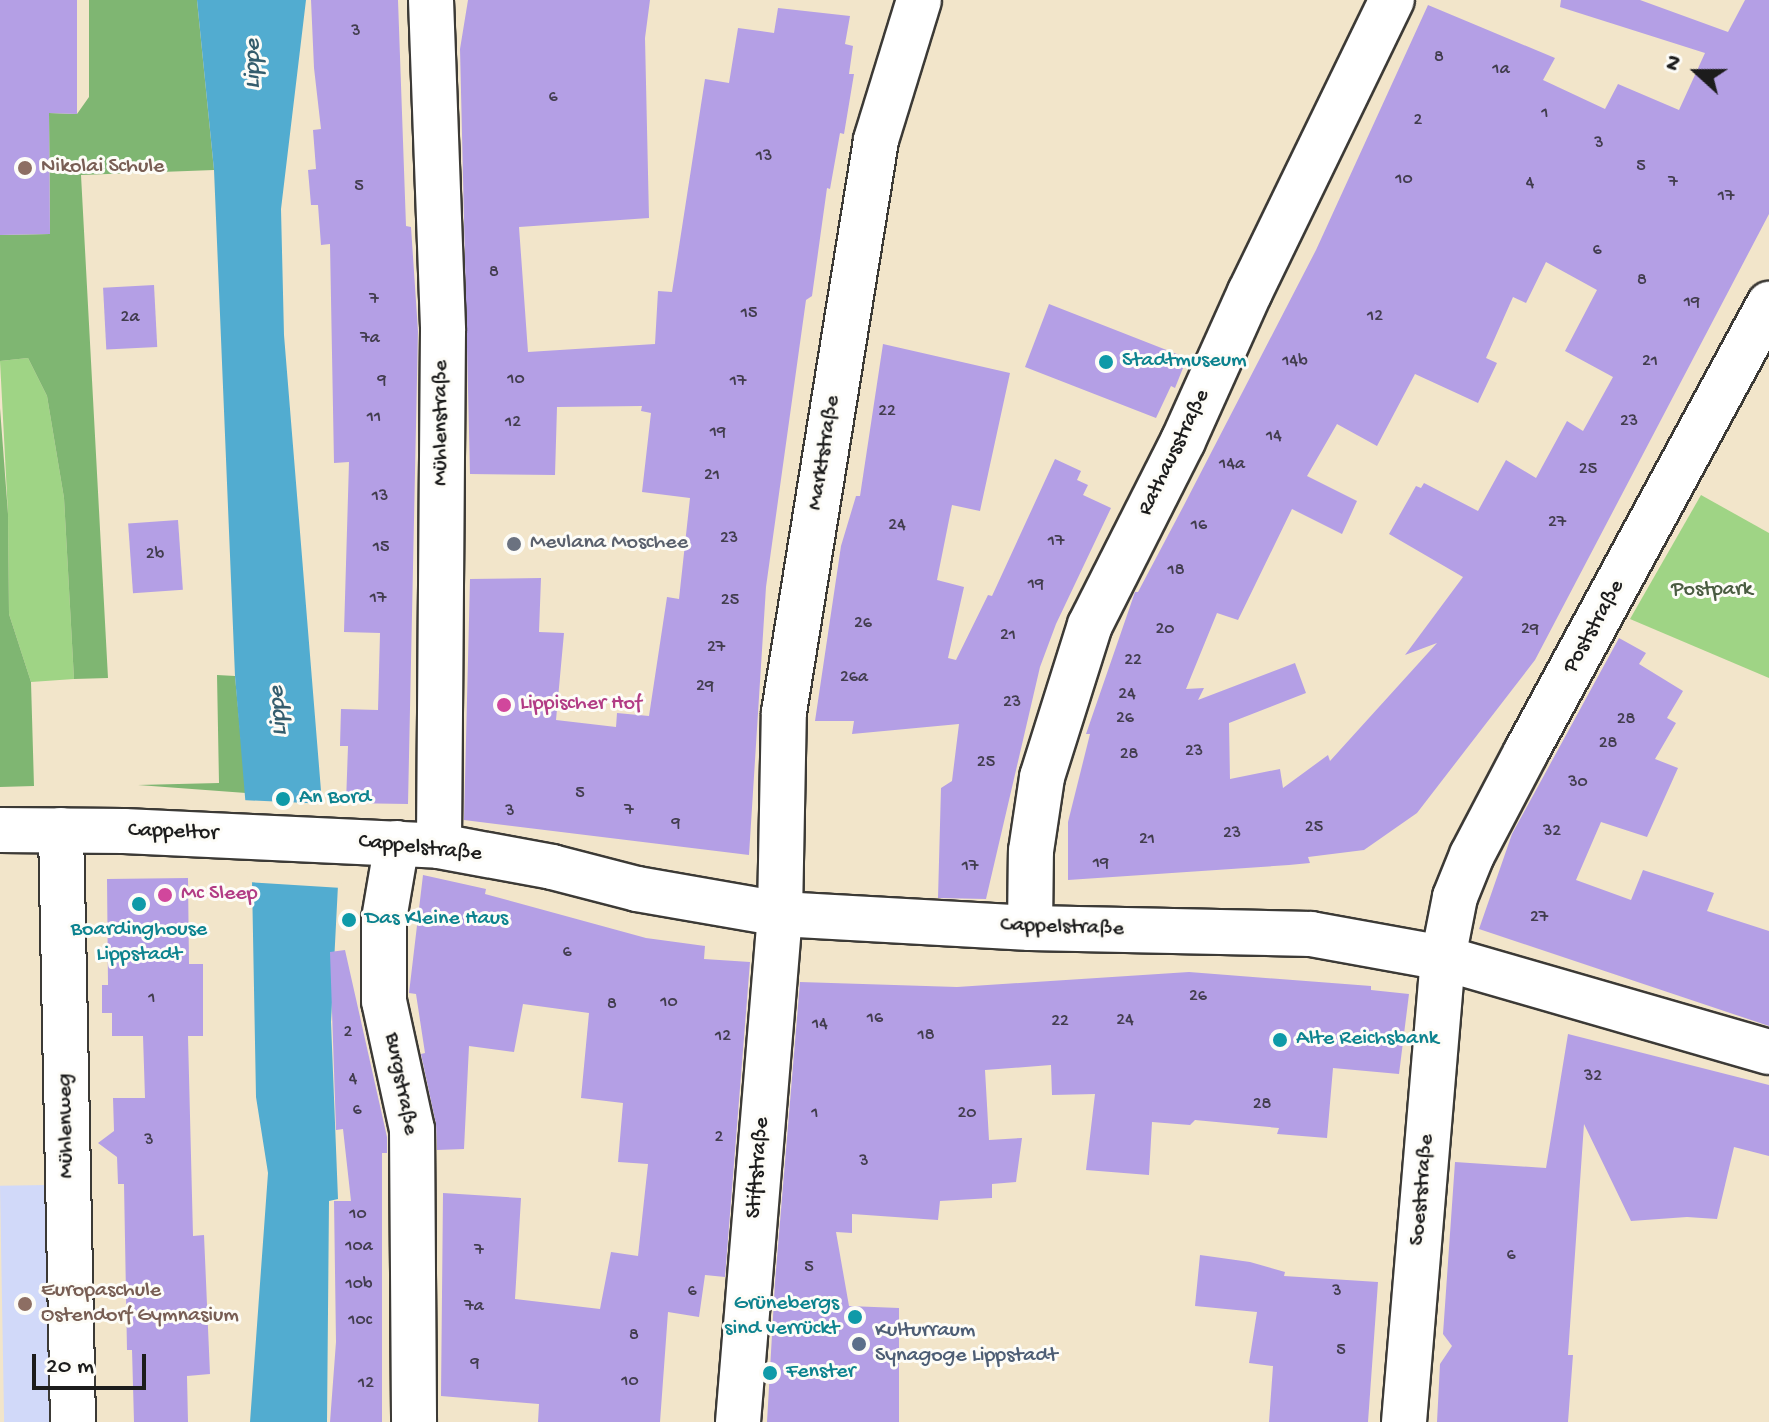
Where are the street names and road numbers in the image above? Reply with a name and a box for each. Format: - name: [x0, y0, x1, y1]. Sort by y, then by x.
- street label: Mühlenstraße: [429, 360, 455, 486]
- street label: Rathausstraße: [1133, 386, 1217, 520]
- street label: Marktstraße: [803, 394, 847, 512]
- street label: Poststraße: [1559, 576, 1631, 678]
- street label: Cappeltor: [127, 818, 219, 848]
- street label: Cappelstraße: [357, 829, 483, 869]
- street label: Cappelstraße: [1000, 913, 1124, 943]
- street label: Burgstraße: [377, 1031, 423, 1137]
- street label: Mühlenweg: [53, 1073, 81, 1179]
- street label: Stiftstraße: [741, 1116, 777, 1220]
- street label: Soeststraße: [1405, 1133, 1441, 1247]

